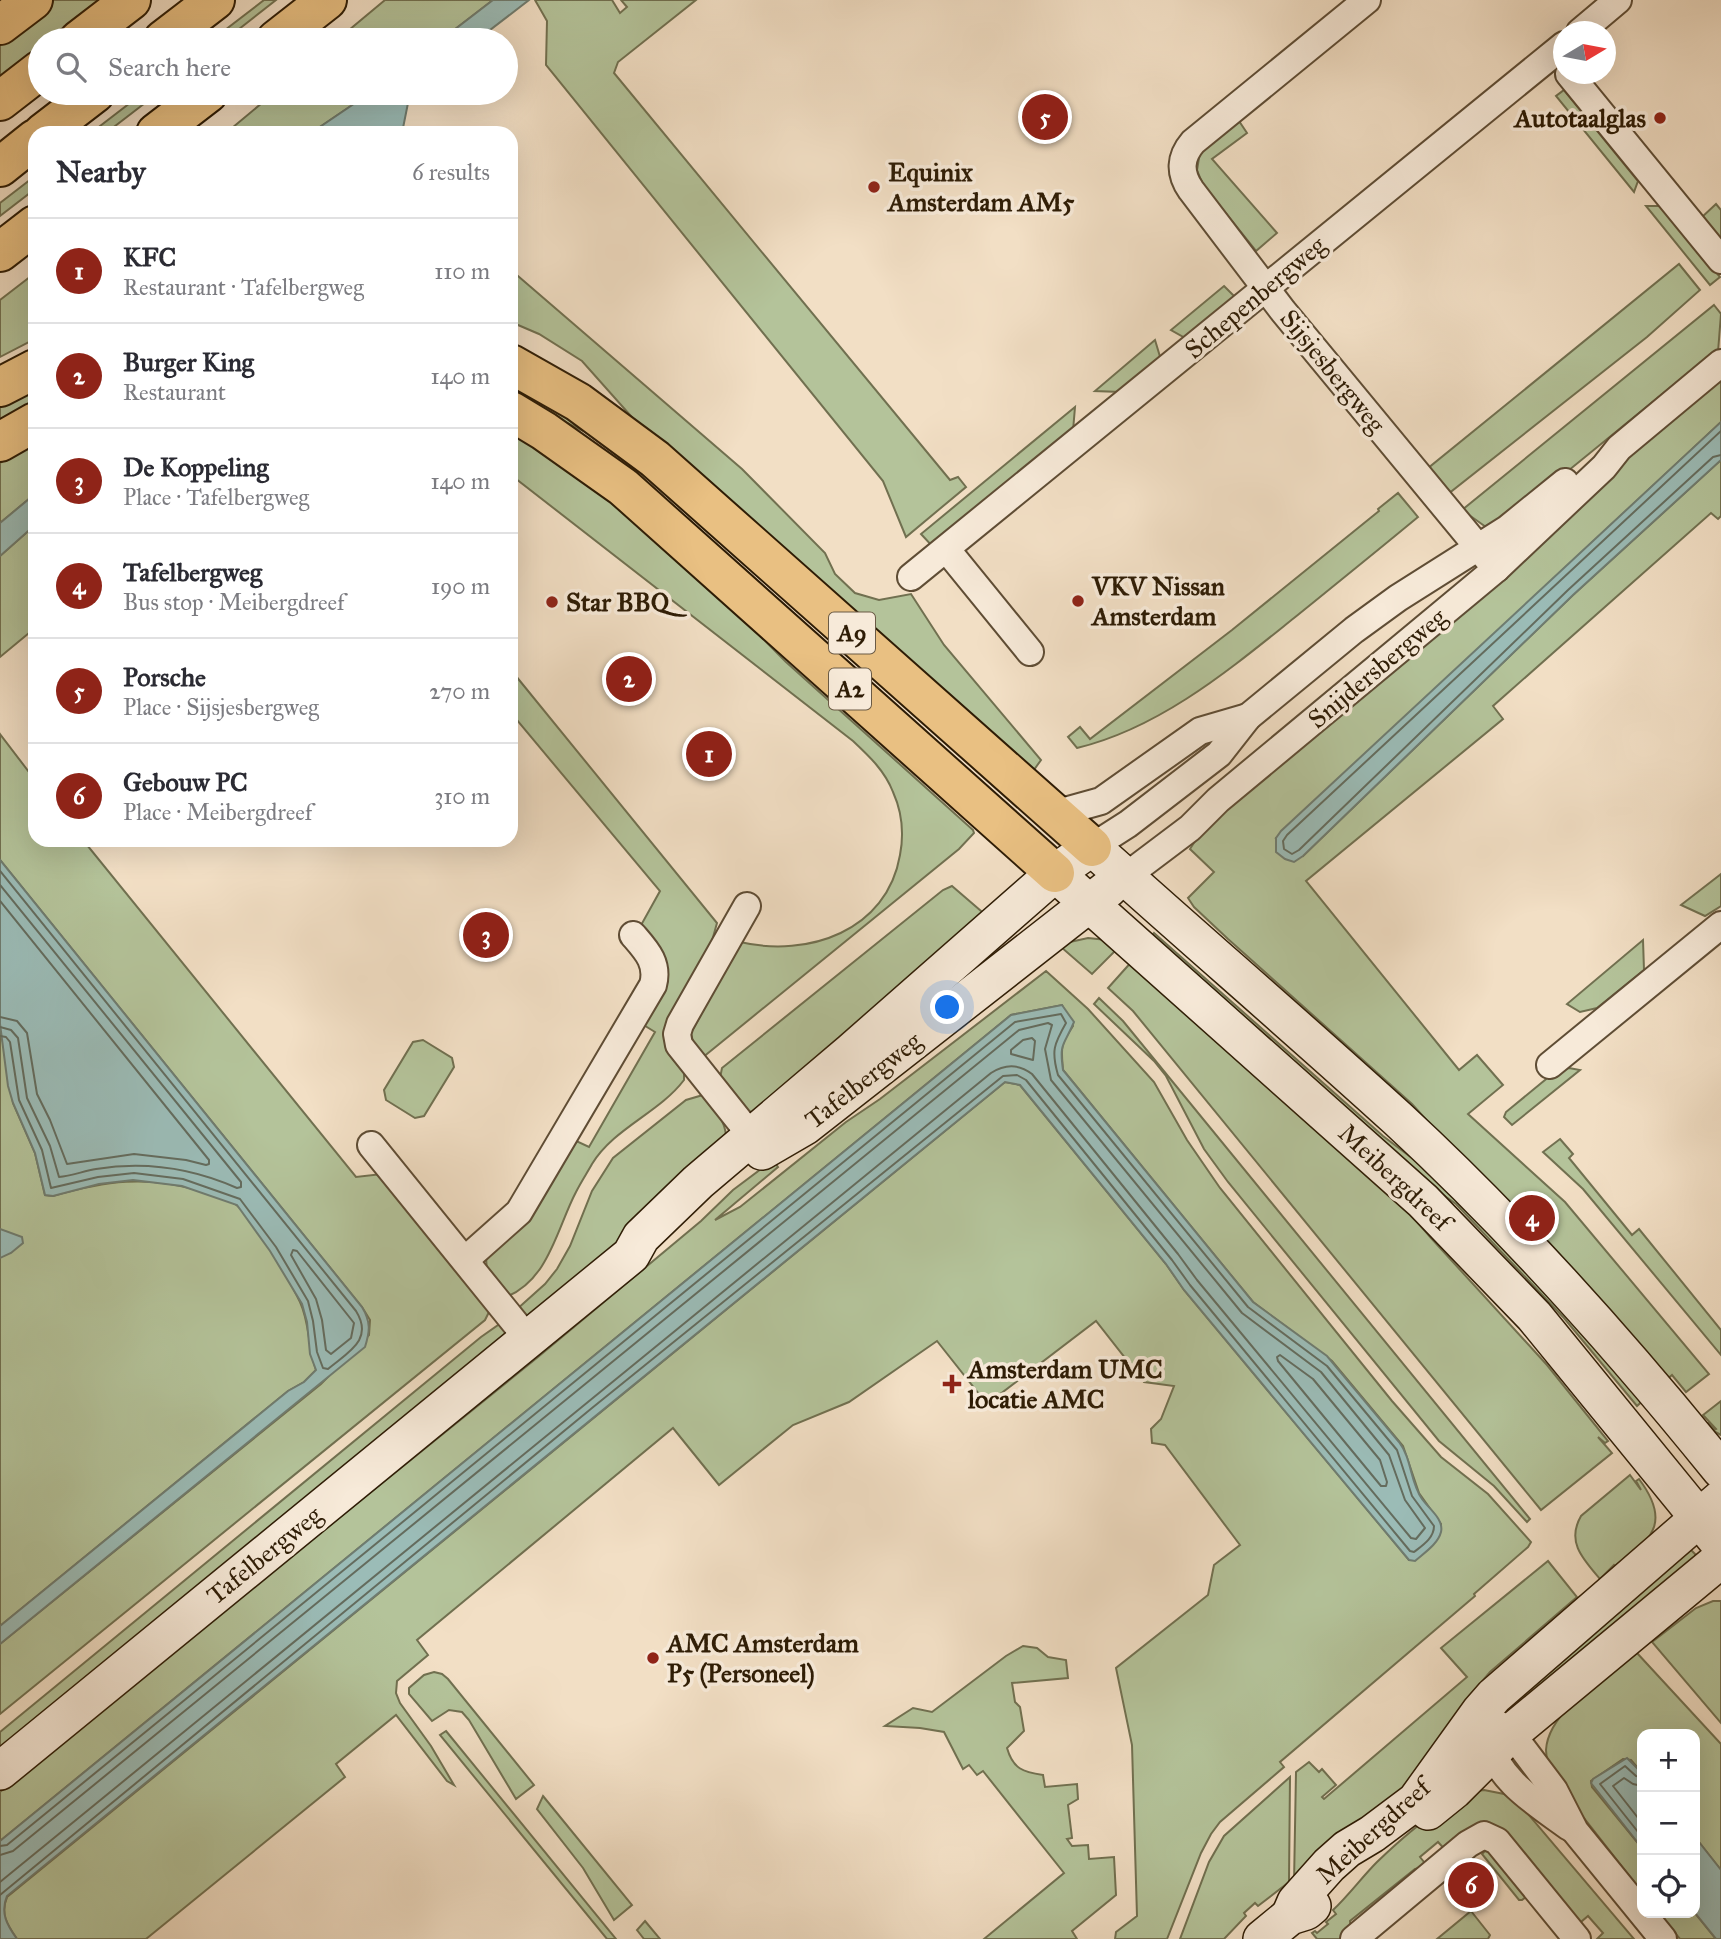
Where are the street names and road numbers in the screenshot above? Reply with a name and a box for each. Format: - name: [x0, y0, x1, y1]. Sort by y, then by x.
- street label: Schepenbergweg: [1178, 228, 1333, 365]
- street label: Sijsjesbergweg: [1273, 303, 1393, 440]
- street label: Snijdersbergweg: [1301, 600, 1453, 735]
- road number: A9: [829, 612, 875, 654]
- road number: A2: [829, 668, 871, 710]
- street label: Tafelbergweg: [798, 1024, 928, 1135]
- street label: Meibergdreef: [1332, 1117, 1461, 1240]
- street label: Tafelbergweg: [200, 1498, 329, 1611]
- street label: Meibergdreef: [1309, 1769, 1440, 1891]

